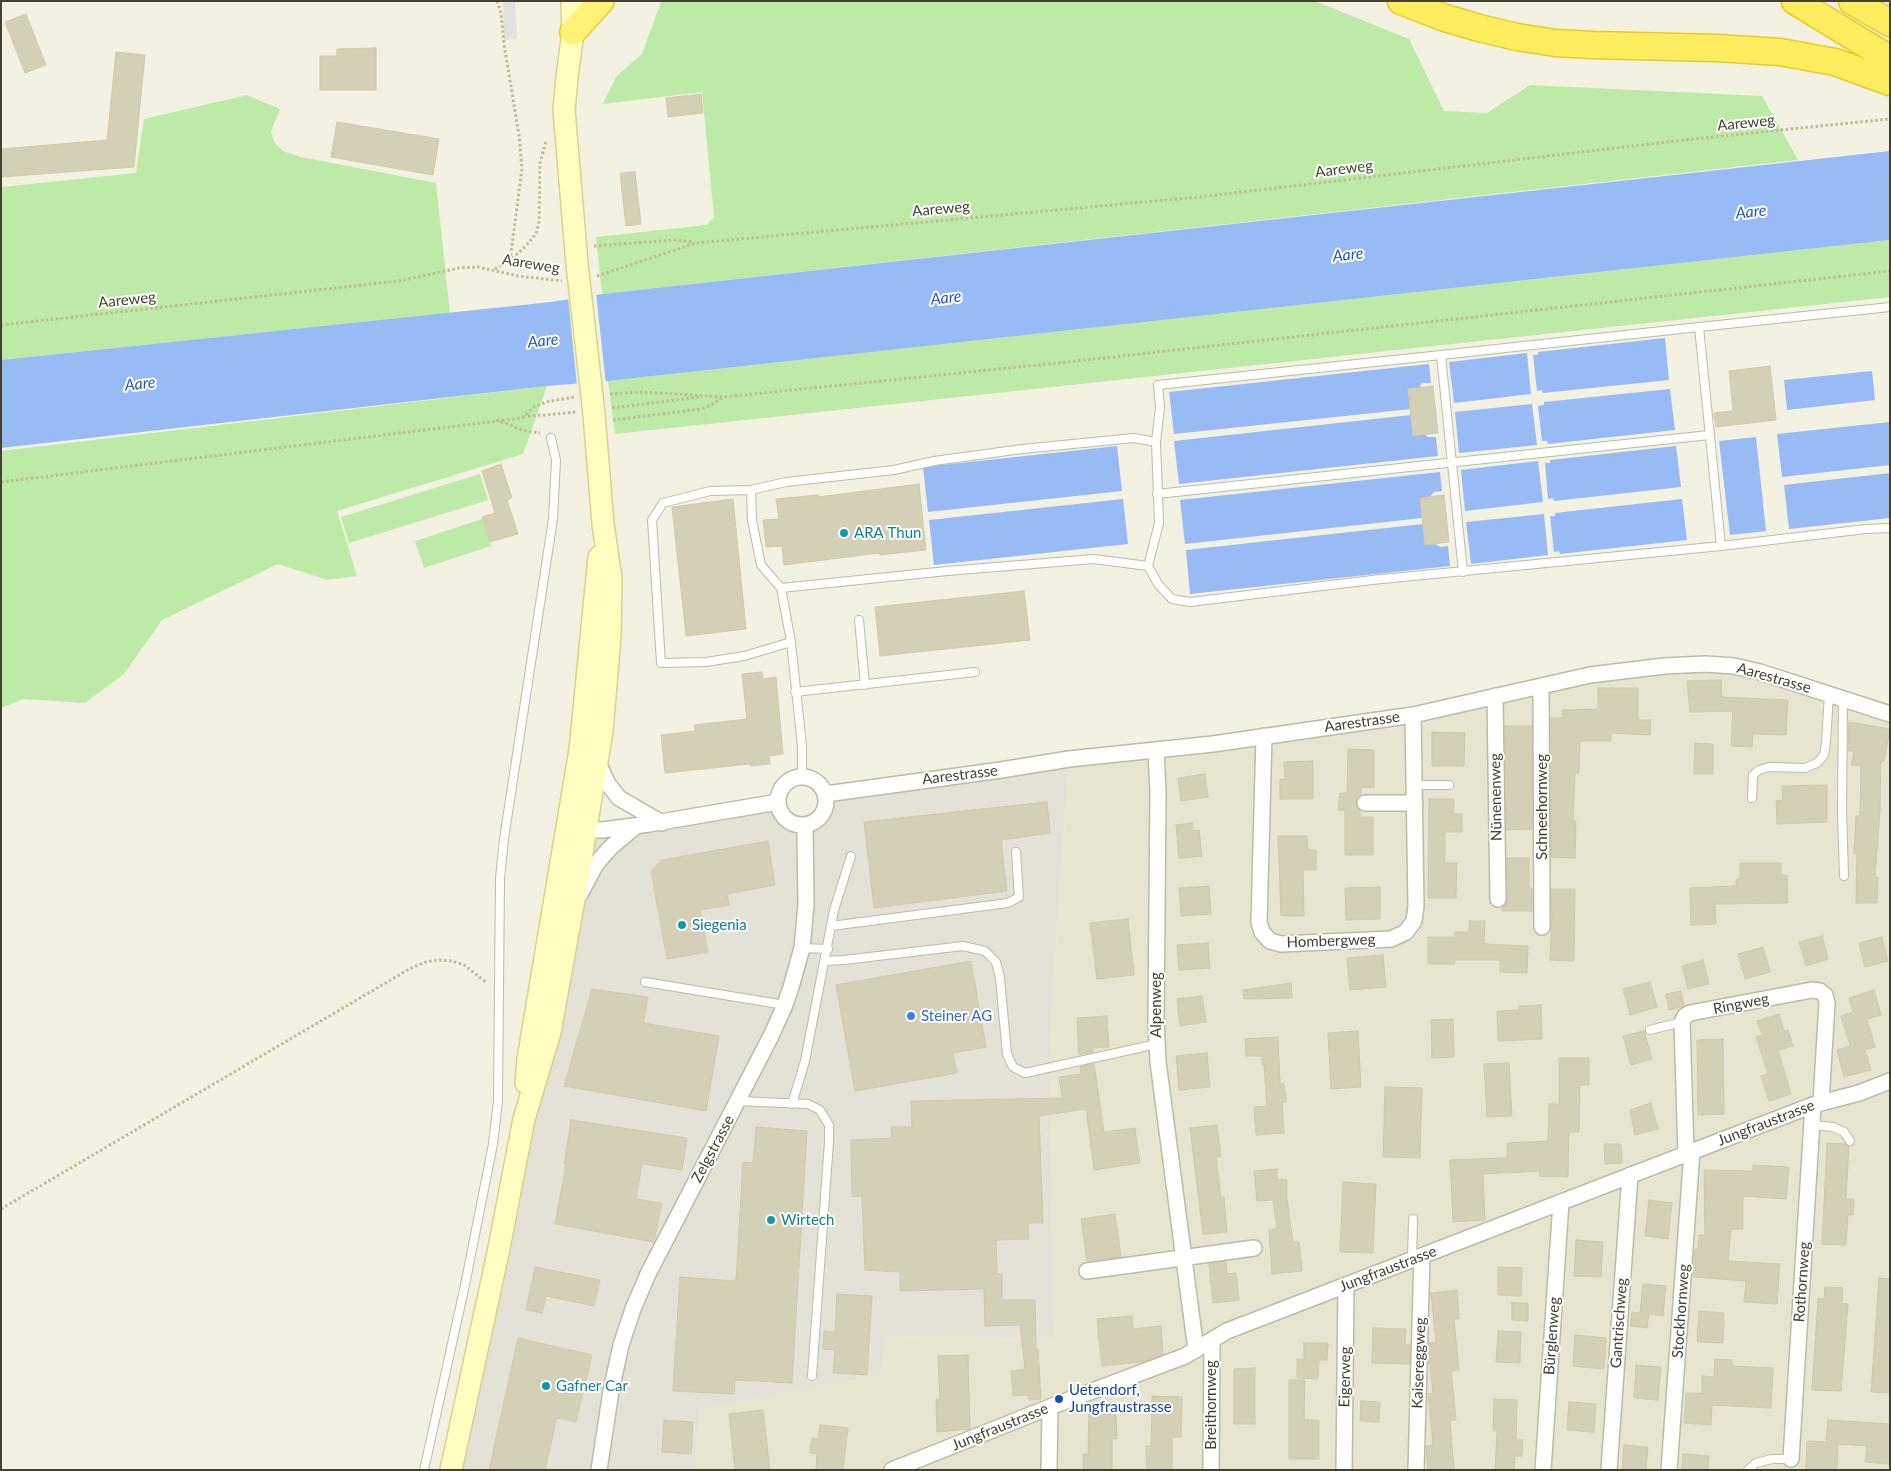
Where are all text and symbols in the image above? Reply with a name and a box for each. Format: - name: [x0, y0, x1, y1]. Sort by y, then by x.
- street label: Aareweg: [1716, 111, 1776, 135]
- street label: Aareweg: [1314, 157, 1374, 181]
- street label: Aareweg: [911, 198, 971, 220]
- water label: Aare: [1735, 201, 1767, 223]
- water label: Aare: [1332, 244, 1364, 266]
- street label: Aareweg: [501, 251, 561, 277]
- water label: Aare: [930, 287, 962, 309]
- street label: Aareweg: [97, 288, 157, 312]
- water label: Aare: [527, 330, 559, 352]
- water label: Aare: [124, 373, 156, 395]
- place label: ARA Thun: [854, 524, 921, 542]
- marker: ARA Thun: [838, 527, 850, 539]
- street label: Aarestrasse: [1735, 659, 1813, 697]
- street label: Aarestrasse: [1323, 708, 1401, 736]
- street label: Nünenenweg: [1486, 753, 1506, 841]
- street label: Schneehornweg: [1533, 754, 1551, 860]
- street label: Aarestrasse: [921, 761, 999, 789]
- place label: Siegenia: [692, 916, 747, 934]
- marker: Siegenia: [676, 919, 688, 931]
- street label: Hombergweg: [1286, 930, 1376, 952]
- street label: Alpenweg: [1147, 972, 1165, 1038]
- street label: Ringweg: [1712, 990, 1770, 1018]
- place label: Steiner AG: [921, 1007, 992, 1025]
- marker: Steiner AG: [905, 1010, 917, 1022]
- street label: Jungfraustrasse: [1715, 1096, 1817, 1150]
- street label: Zelgstrasse: [688, 1112, 738, 1186]
- place label: Wirtech: [781, 1211, 834, 1229]
- marker: Wirtech: [765, 1214, 777, 1226]
- street label: Rothornweg: [1790, 1241, 1814, 1323]
- street label: Jungfraustrasse: [1337, 1242, 1439, 1296]
- street label: Stockhornweg: [1669, 1263, 1693, 1359]
- street label: Gantrischweg: [1607, 1277, 1631, 1369]
- street label: Bürglenweg: [1540, 1296, 1564, 1376]
- street label: Kaisereggweg: [1408, 1317, 1430, 1409]
- street label: Eigerweg: [1335, 1347, 1355, 1407]
- street label: Breithornweg: [1202, 1360, 1220, 1450]
- place label: Gafner Car: [556, 1377, 628, 1395]
- marker: Gafner Car: [540, 1380, 552, 1392]
- place label: Uetendorf, Jungfraustrasse: [1069, 1381, 1172, 1416]
- marker: Uetendorf, Jungfraustrasse: [1053, 1393, 1065, 1405]
- street label: Jungfraustrasse: [949, 1399, 1051, 1455]

